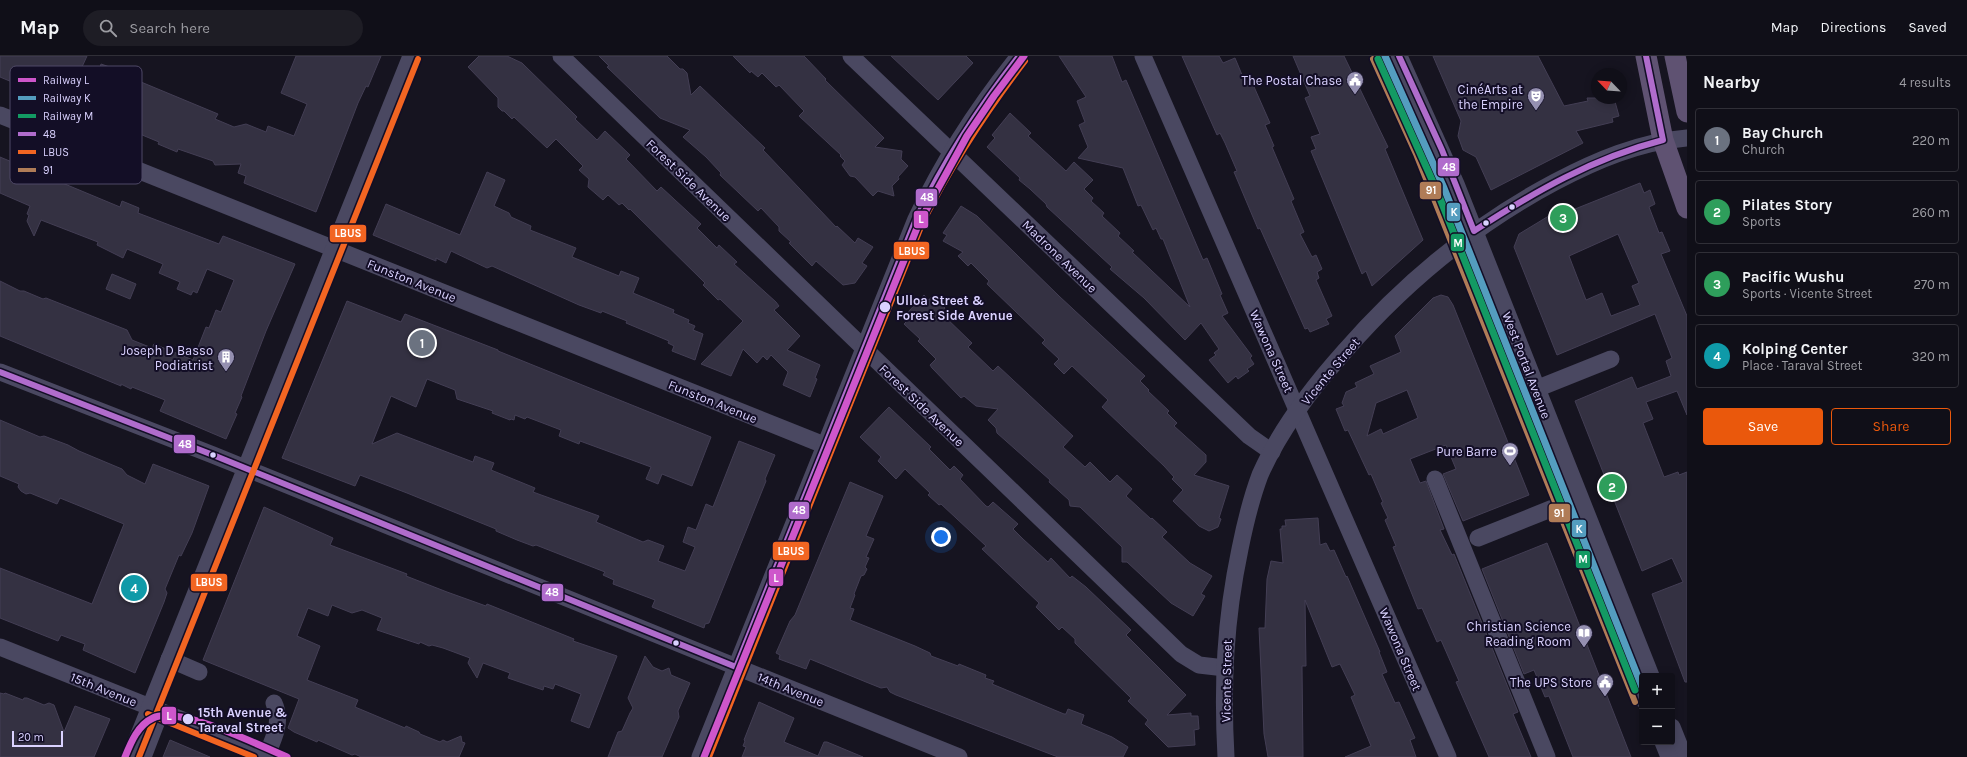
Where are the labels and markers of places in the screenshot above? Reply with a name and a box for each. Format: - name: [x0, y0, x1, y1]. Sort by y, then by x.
- public building icon: The Postal Chase: [1345, 70, 1365, 95]
- place label: The Postal Chase: [1242, 73, 1342, 88]
- place label: CinéArts at the Empire: [1458, 82, 1523, 112]
- theatre icon: CinéArts at the Empire: [1526, 86, 1546, 111]
- unlabelled marker: [1507, 202, 1517, 212]
- pin: 3: [1550, 203, 1576, 233]
- unlabelled marker: [1481, 218, 1491, 228]
- place label: Ulloa Street & Forest Side Avenue: [896, 293, 1013, 323]
- marker: Ulloa Street & Forest Side Avenue: [878, 300, 892, 314]
- pin: 1: [409, 328, 435, 358]
- place label: Joseph D Basso Podiatrist: [121, 343, 213, 373]
- building icon: Joseph D Basso Podiatrist: [216, 347, 236, 372]
- sports icon: Pure Barre: [1500, 441, 1520, 466]
- place label: Pure Barre: [1436, 444, 1497, 459]
- unlabelled marker: [208, 450, 218, 460]
- pin: 2: [1599, 472, 1625, 502]
- pin: 4: [121, 573, 147, 603]
- place label: Christian Science Reading Room: [1467, 619, 1571, 649]
- library icon: Christian Science Reading Room: [1574, 623, 1594, 648]
- unlabelled marker: [671, 638, 681, 648]
- public building icon: The UPS Store: [1595, 672, 1615, 697]
- place label: The UPS Store: [1510, 675, 1592, 690]
- place label: 15th Avenue & Taraval Street: [198, 705, 287, 735]
- marker: 15th Avenue & Taraval Street: [181, 712, 195, 726]

